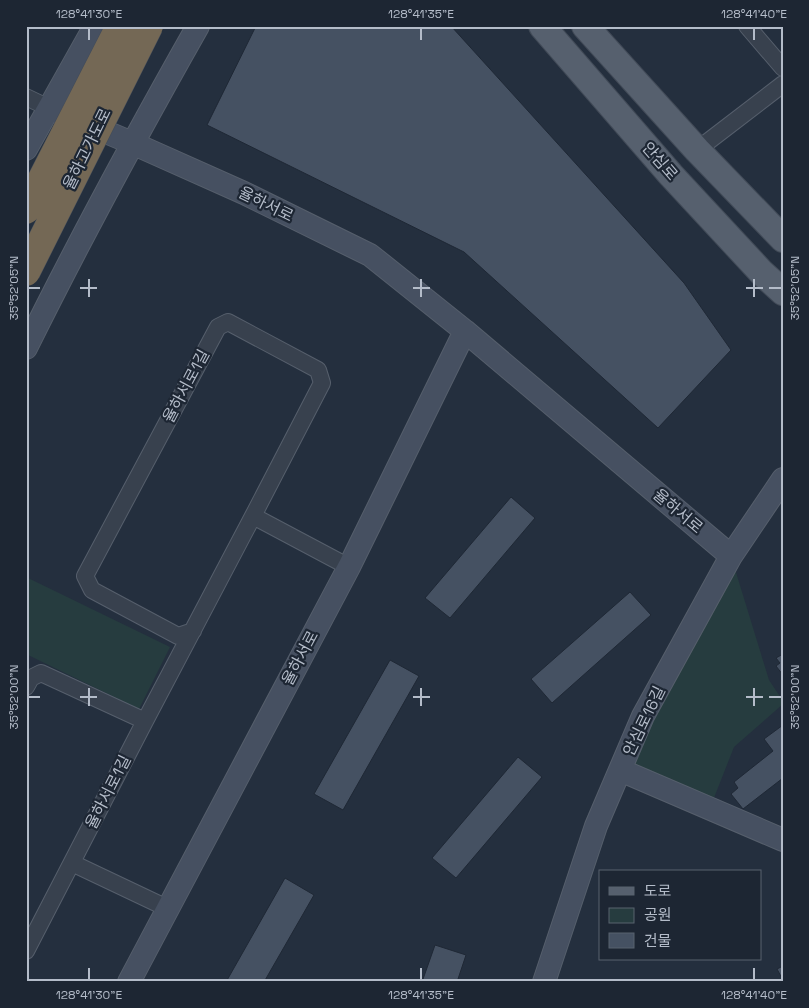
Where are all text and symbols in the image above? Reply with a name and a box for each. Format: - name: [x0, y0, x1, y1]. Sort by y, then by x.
- text: 128°41'30"E: [56, 6, 122, 22]
- text: 128°41'35"E: [388, 6, 454, 22]
- text: 128°41'40"E: [721, 6, 787, 22]
- street label: 율하고가도로: [58, 104, 116, 193]
- street label: 안심로: [638, 137, 683, 185]
- street label: 율하서로: [235, 182, 297, 226]
- text: 35°52'05"N: [6, 256, 22, 320]
- text: 35°52'05"N: [787, 256, 803, 320]
- street label: 율하서로1길: [158, 346, 214, 426]
- street label: 율하서로: [649, 484, 708, 538]
- street label: 율하서로: [277, 627, 323, 689]
- text: 35°52'00"N: [6, 665, 22, 729]
- text: 35°52'00"N: [787, 665, 803, 729]
- street label: 안심로16길: [618, 683, 670, 759]
- street label: 율하서로1길: [80, 751, 136, 833]
- legend: [599, 870, 762, 960]
- text: 도로: [644, 881, 672, 900]
- text: 공원: [644, 905, 672, 924]
- text: 건물: [644, 931, 672, 950]
- text: 128°41'30"E: [56, 987, 122, 1003]
- text: 128°41'35"E: [388, 987, 454, 1003]
- text: 128°41'40"E: [721, 987, 787, 1003]

